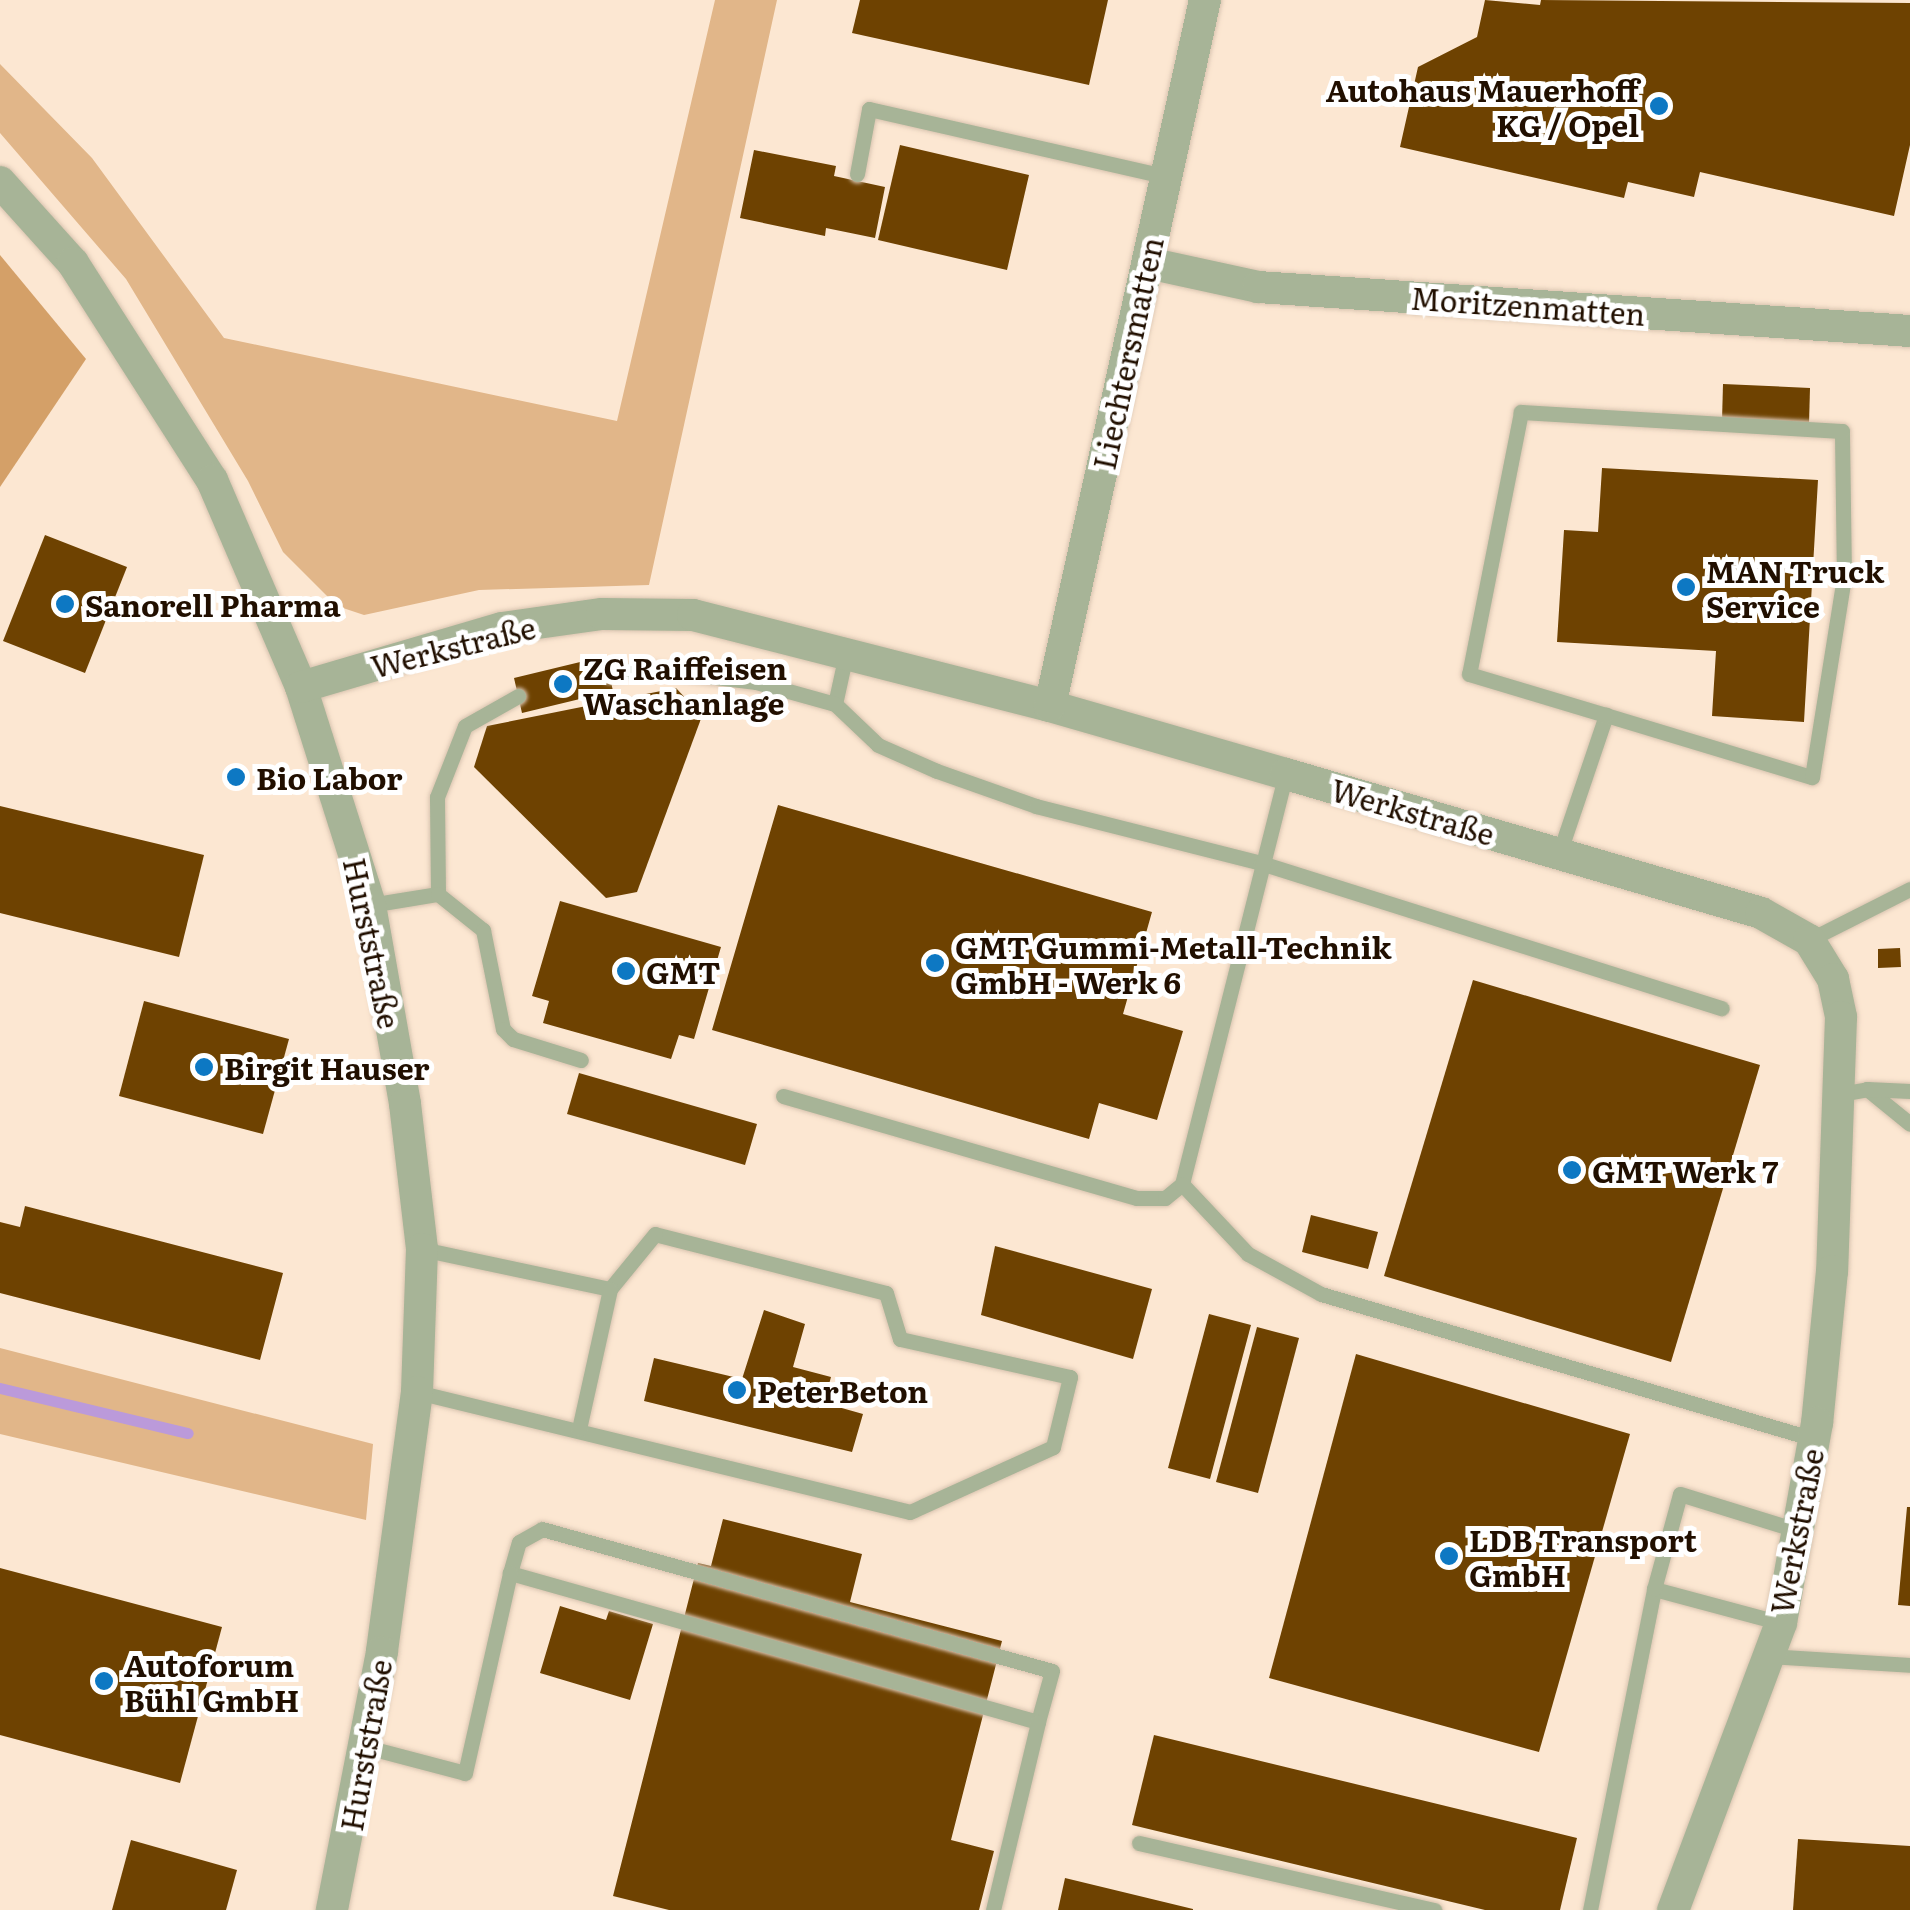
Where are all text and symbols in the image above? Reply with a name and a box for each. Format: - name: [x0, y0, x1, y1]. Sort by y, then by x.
- place label: Autohaus Mauerhoff KG / Opel: [1326, 71, 1639, 142]
- marker: Autohaus Mauerhoff KG / Opel: [1648, 95, 1670, 117]
- street label: Liechtersmatten: [1085, 233, 1169, 473]
- street label: Moritzenmatten: [1409, 279, 1647, 331]
- place label: MAN Truck Service: [1706, 552, 1884, 622]
- marker: MAN Truck Service: [1675, 576, 1697, 598]
- place label: Sanorell Pharma: [85, 586, 340, 622]
- marker: Sanorell Pharma: [54, 593, 76, 615]
- street label: Werkstraße: [367, 608, 539, 684]
- place label: ZG Raiffeisen Waschanlage: [583, 649, 787, 720]
- marker: ZG Raiffeisen Waschanlage: [552, 673, 574, 695]
- place label: Bio Labor: [256, 759, 403, 795]
- marker: Bio Labor: [225, 766, 247, 788]
- street label: Werkstraße: [1327, 771, 1499, 851]
- street label: Hurststraße: [337, 854, 409, 1032]
- place label: GMT Gummi-Metall-Technik GmbH - Werk 6: [955, 928, 1392, 998]
- marker: GMT Gummi-Metall-Technik GmbH - Werk 6: [924, 952, 946, 974]
- place label: GMT: [646, 953, 720, 989]
- marker: GMT: [615, 960, 637, 982]
- place label: Birgit Hauser: [224, 1049, 430, 1085]
- marker: Birgit Hauser: [193, 1056, 215, 1078]
- place label: GMT Werk 7: [1592, 1152, 1778, 1188]
- marker: GMT Werk 7: [1561, 1159, 1583, 1181]
- place label: PeterBeton: [757, 1372, 928, 1408]
- marker: PeterBeton: [726, 1379, 748, 1401]
- street label: Werkstraße: [1762, 1445, 1830, 1617]
- place label: LDB Transport GmbH: [1469, 1521, 1697, 1592]
- marker: LDB Transport GmbH: [1438, 1545, 1460, 1567]
- place label: Autoforum Bühl GmbH: [124, 1646, 299, 1716]
- street label: Hurststraße: [332, 1656, 398, 1834]
- marker: Autoforum Bühl GmbH: [93, 1670, 115, 1692]

